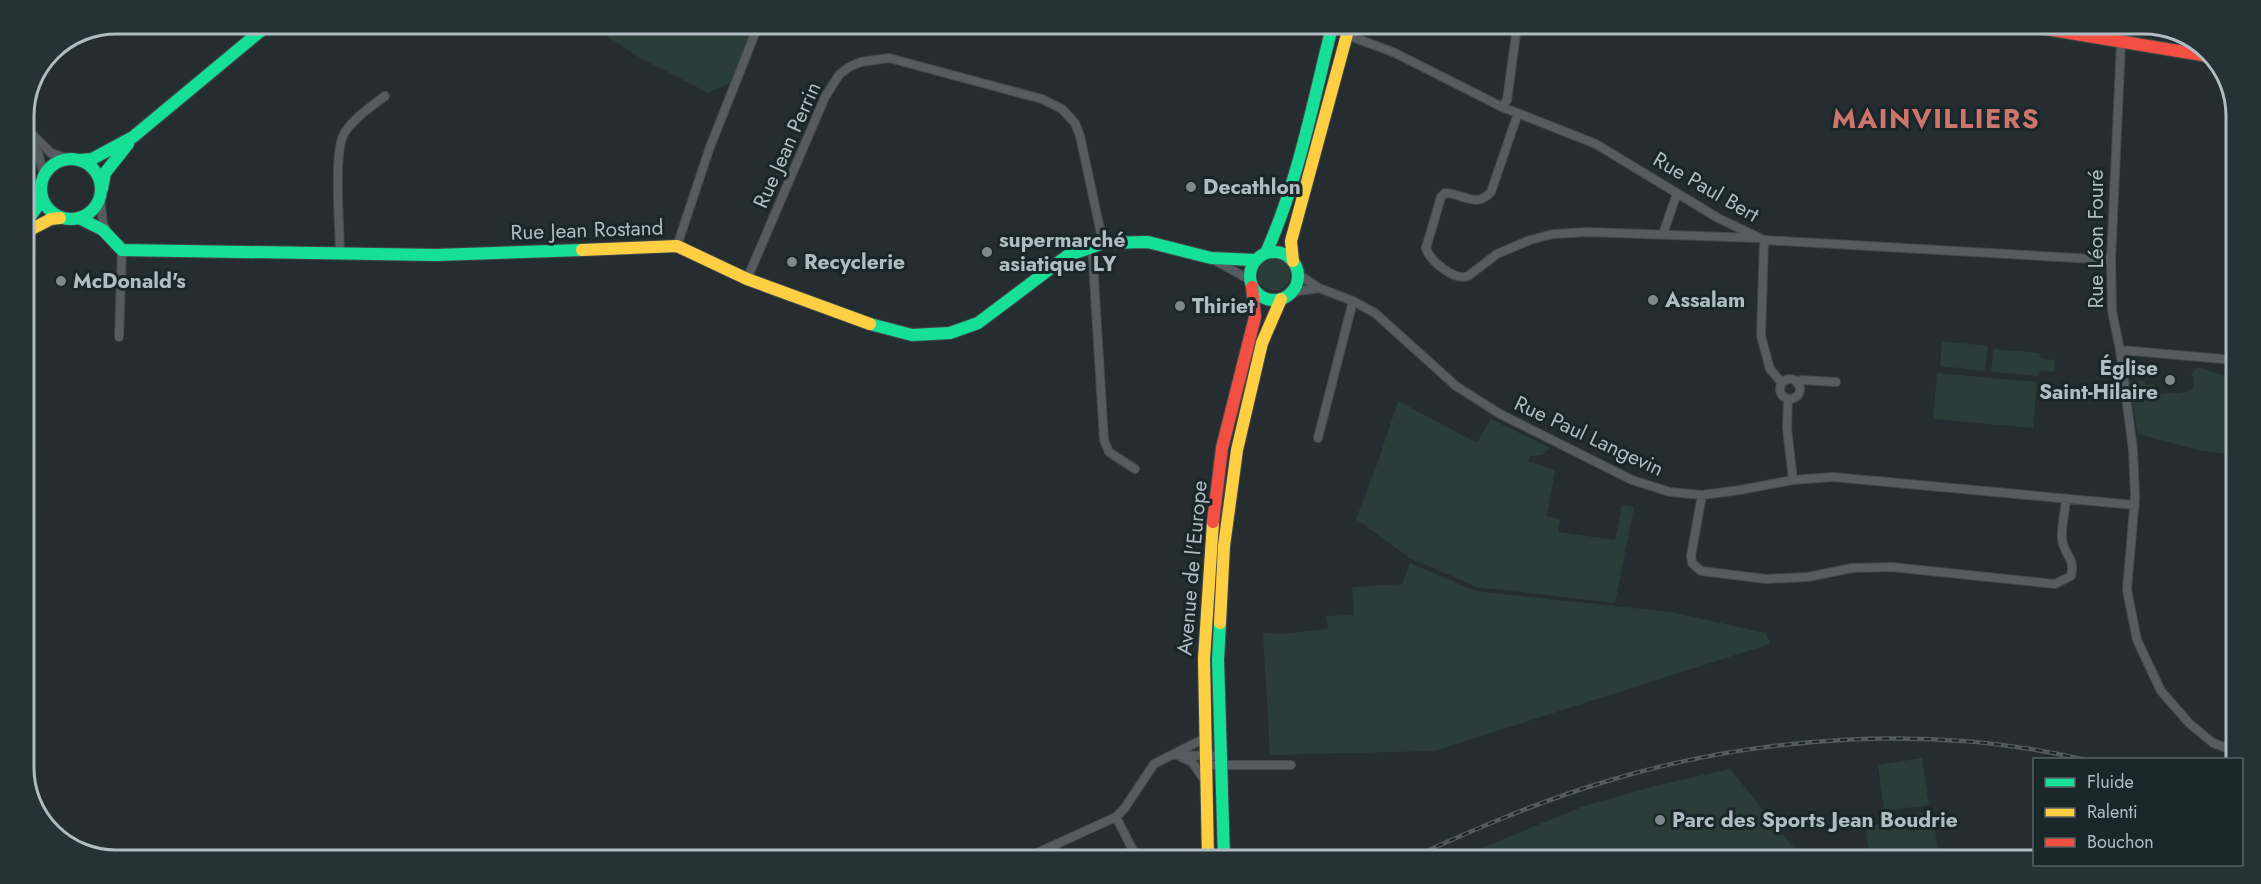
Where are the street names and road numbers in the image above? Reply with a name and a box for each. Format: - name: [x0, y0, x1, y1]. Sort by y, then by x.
- street label: Rue Jean Perrin: [746, 77, 828, 213]
- street label: Rue Paul Bert: [1647, 145, 1765, 229]
- street label: Rue Léon Fouré: [2081, 169, 2111, 309]
- street label: Rue Jean Rostand: [510, 212, 664, 248]
- street label: Rue Paul Langevin: [1509, 388, 1669, 484]
- street label: Avenue de l'Europe: [1169, 479, 1215, 657]

